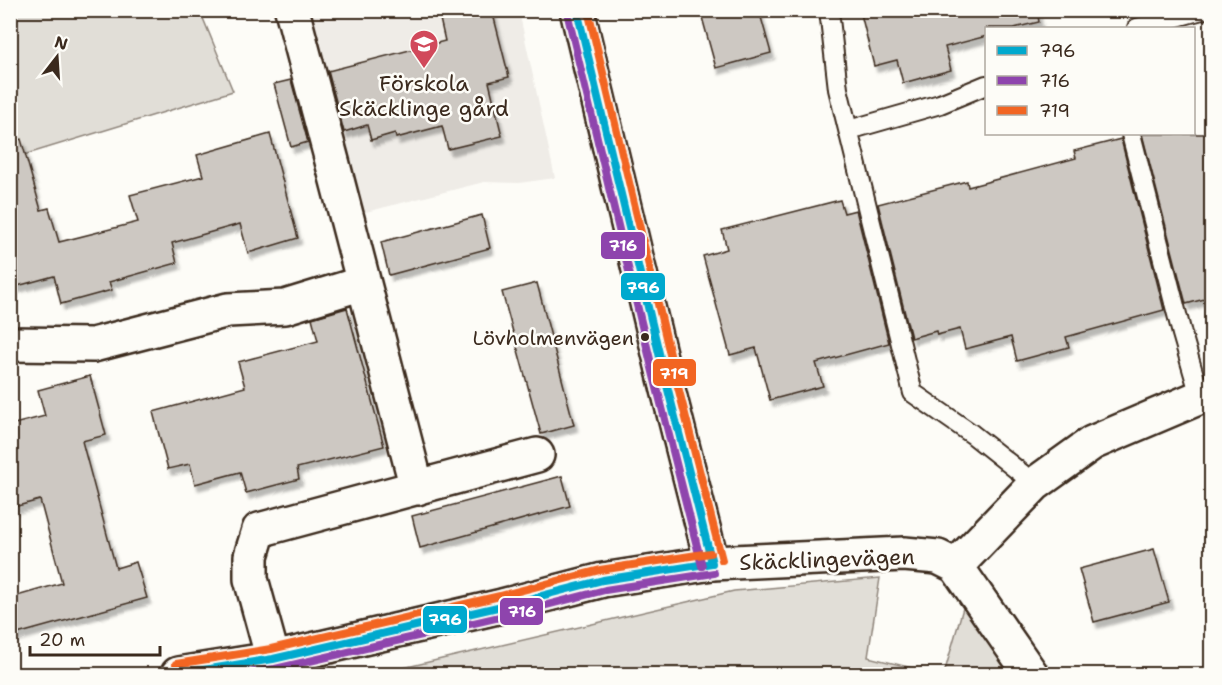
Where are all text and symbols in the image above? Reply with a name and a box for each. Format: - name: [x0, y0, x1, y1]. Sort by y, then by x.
- north arrow: [27, 27, 87, 87]
- legend: [985, 27, 1195, 135]
- school or university icon: Förskola Skäcklinge gård: [408, 28, 440, 70]
- text: N: [52, 31, 70, 55]
- text: 796: [1039, 39, 1076, 63]
- place label: Förskola Skäcklinge gård: [339, 69, 509, 123]
- text: 716: [1039, 69, 1070, 93]
- text: 719: [1039, 99, 1070, 123]
- line badge: 716: [600, 231, 646, 260]
- text: 716: [609, 235, 637, 256]
- line badge: 796: [620, 272, 666, 301]
- text: 796: [626, 277, 660, 298]
- place label: Lövholmenvägen: [472, 325, 634, 351]
- marker: Lövholmenvägen: [639, 331, 651, 343]
- line badge: 719: [652, 358, 697, 387]
- text: 719: [660, 363, 688, 384]
- street label: Skäcklingevägen: [739, 542, 915, 577]
- line badge: 716: [499, 597, 544, 626]
- text: 716: [508, 601, 536, 622]
- line badge: 796: [422, 605, 468, 634]
- text: 796: [428, 609, 462, 630]
- scale bar: [30, 619, 160, 657]
- text: 20 m: [39, 628, 85, 652]

